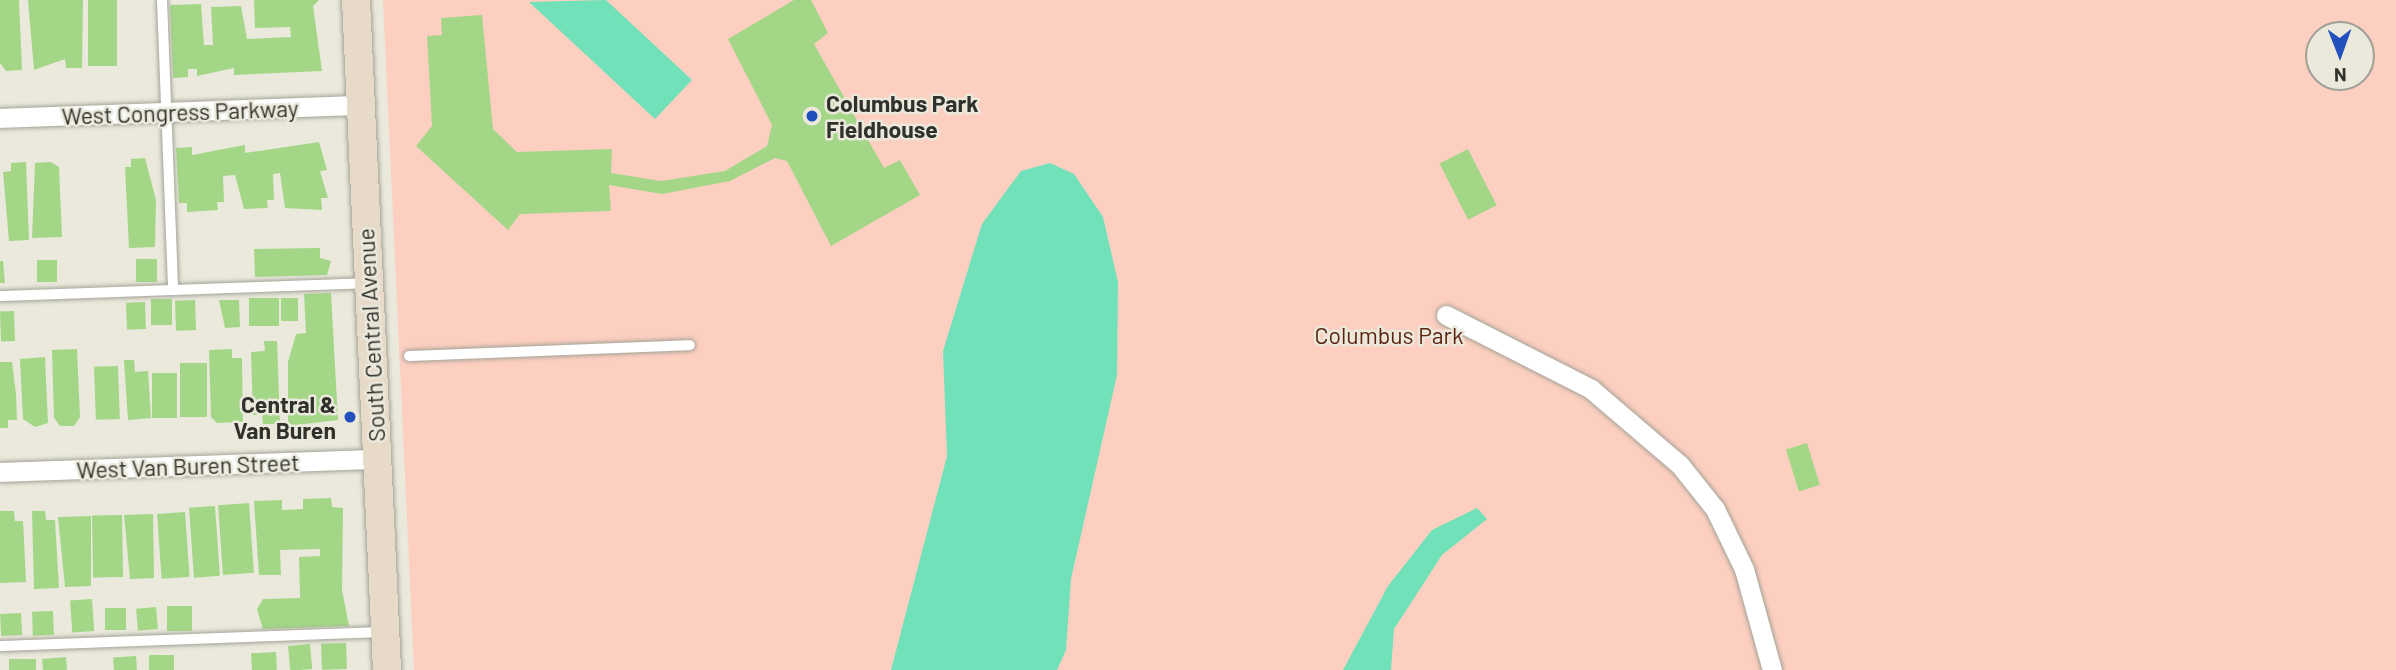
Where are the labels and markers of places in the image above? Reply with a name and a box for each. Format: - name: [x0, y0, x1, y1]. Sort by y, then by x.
- place label: Columbus Park Fieldhouse: [826, 89, 979, 143]
- marker: Columbus Park Fieldhouse: [804, 108, 820, 124]
- place label: Central & Van Buren: [233, 390, 336, 444]
- marker: Central & Van Buren: [342, 409, 358, 425]

